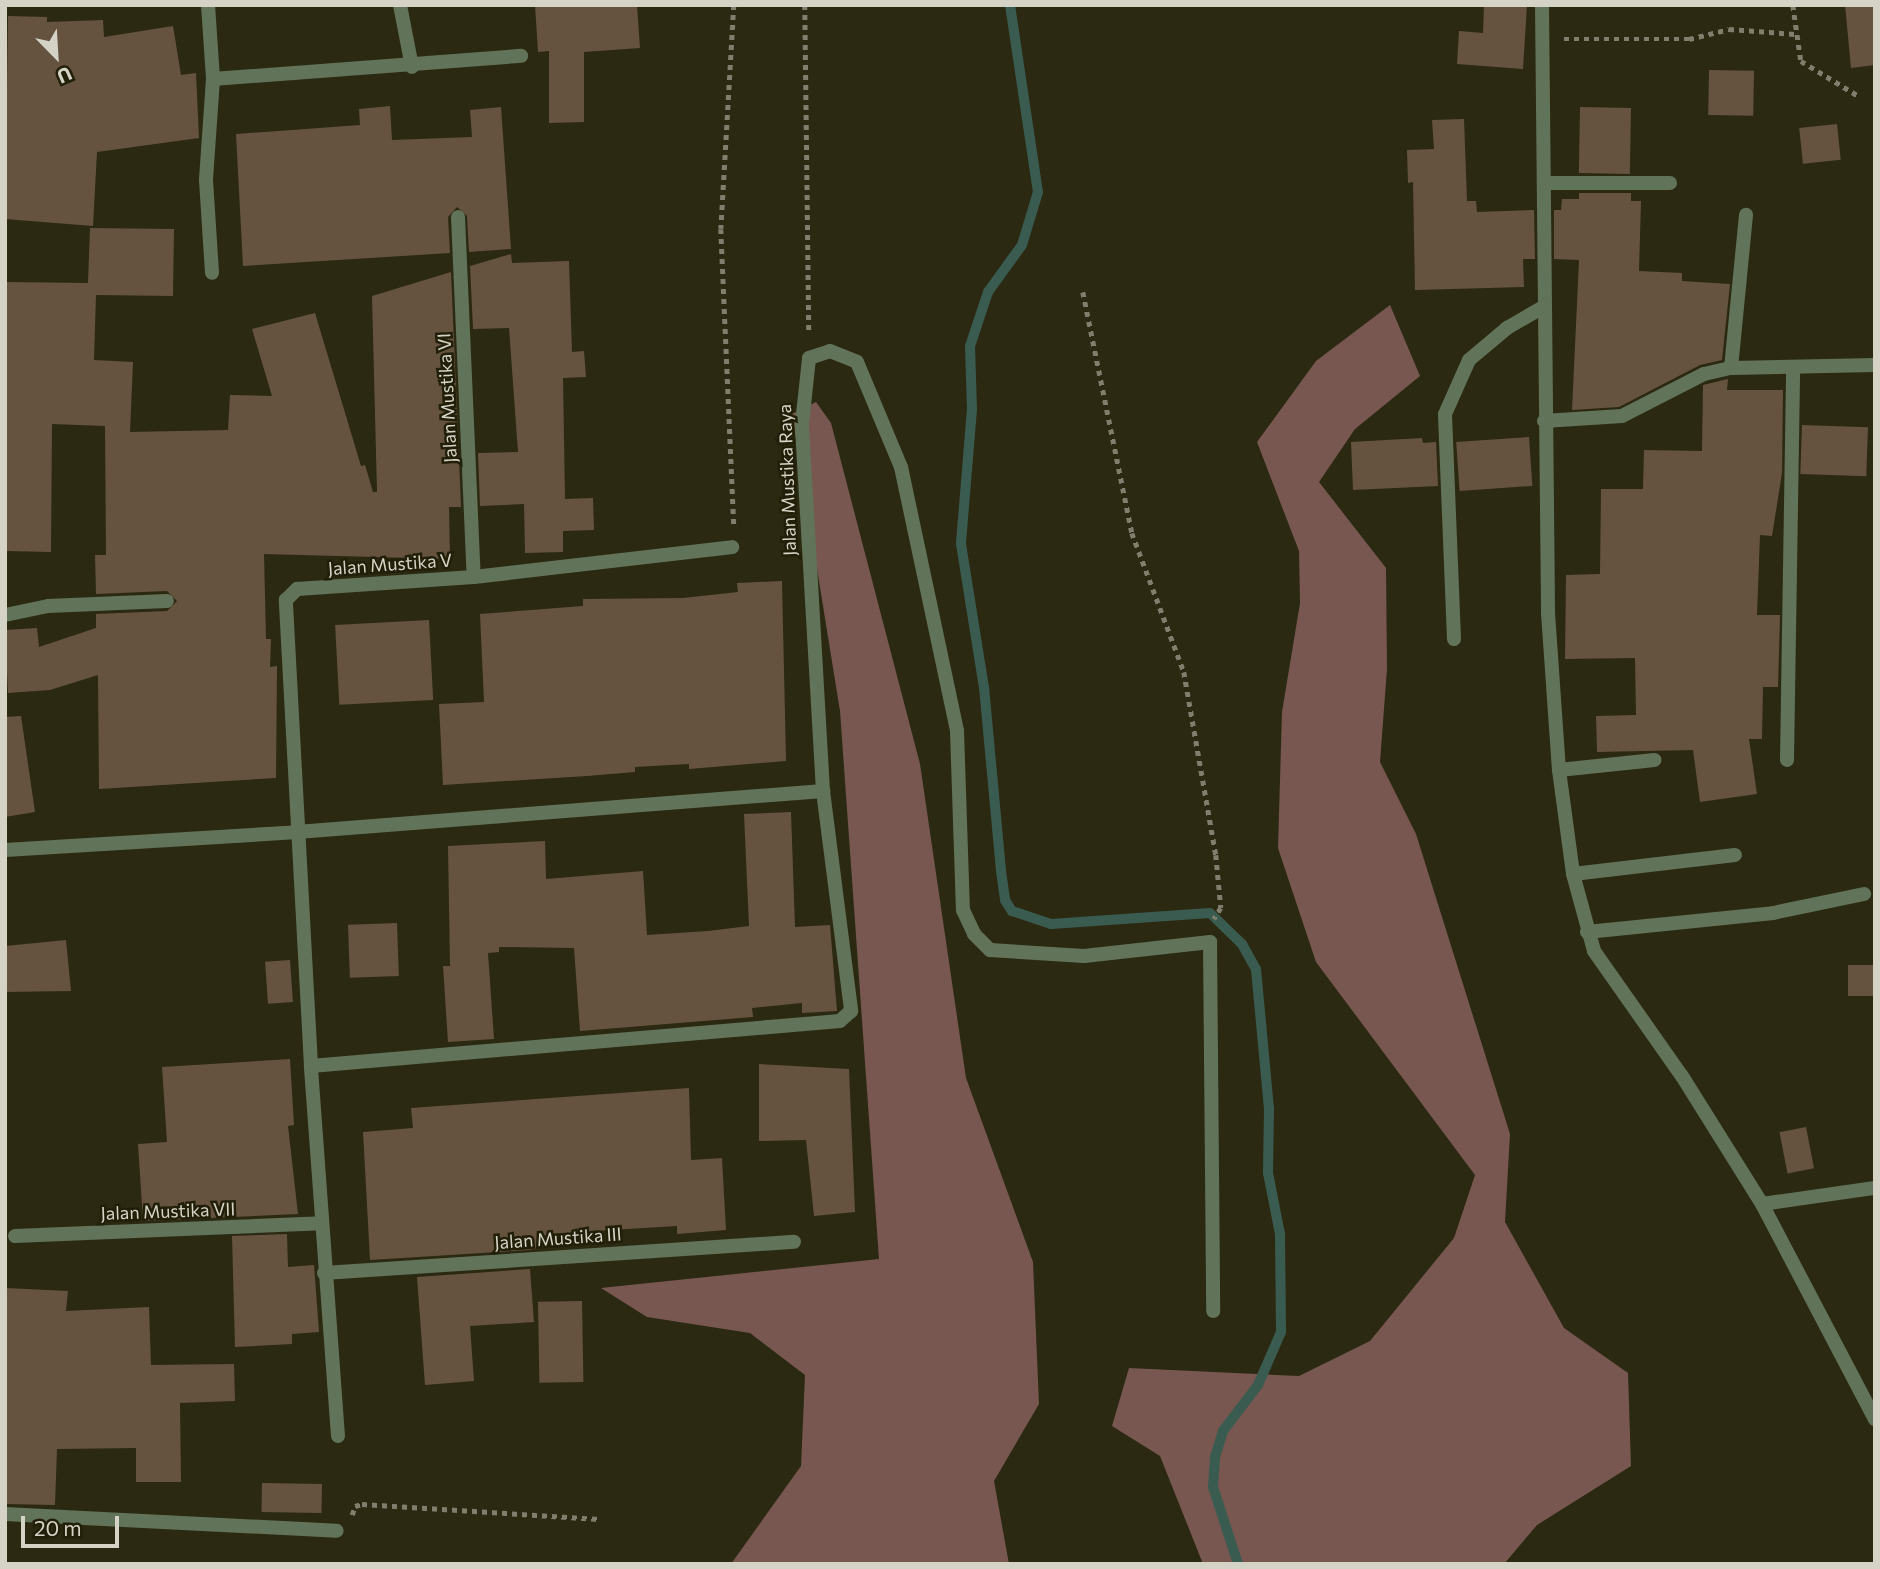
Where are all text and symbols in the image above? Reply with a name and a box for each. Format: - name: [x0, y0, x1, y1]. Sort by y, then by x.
- north arrow: [21, 21, 91, 91]
- text: U: [54, 62, 76, 89]
- street label: Jalan Mustika VI: [433, 333, 461, 463]
- street label: Jalan Mustika Raya: [774, 404, 800, 556]
- street label: Jalan Mustika V: [327, 549, 453, 579]
- street label: Jalan Mustika VII: [100, 1198, 236, 1224]
- street label: Jalan Mustika III: [494, 1223, 622, 1253]
- scale bar: [24, 1502, 122, 1546]
- text: 20 m: [34, 1515, 82, 1540]

